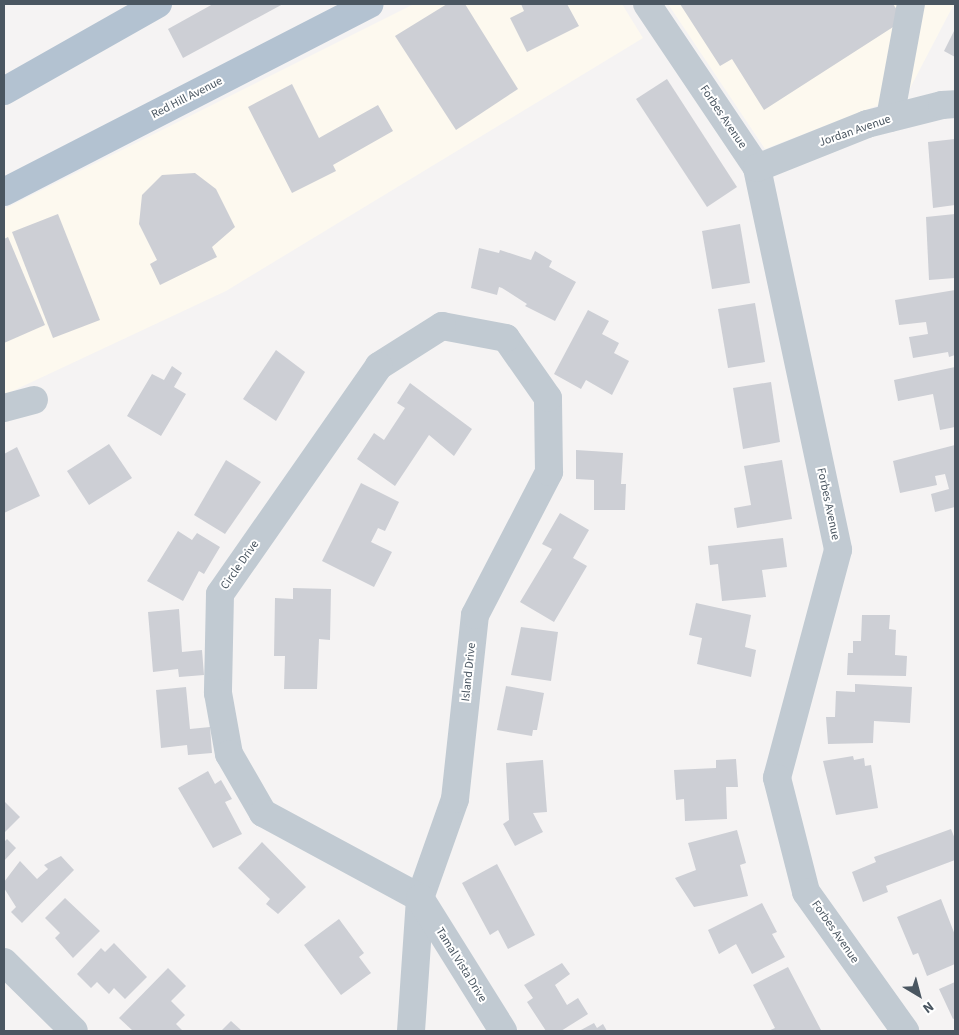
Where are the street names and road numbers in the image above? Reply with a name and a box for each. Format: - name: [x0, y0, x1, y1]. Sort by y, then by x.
- street label: Red Hill Avenue: [149, 74, 225, 122]
- street label: Forbes Avenue: [696, 83, 750, 151]
- street label: Jordan Avenue: [817, 112, 893, 150]
- street label: Forbes Avenue: [813, 467, 843, 541]
- street label: Circle Drive: [218, 538, 262, 592]
- street label: Island Drive: [459, 642, 479, 702]
- street label: Forbes Avenue: [808, 898, 862, 966]
- street label: Tamal Vista Drive: [432, 925, 490, 1005]

